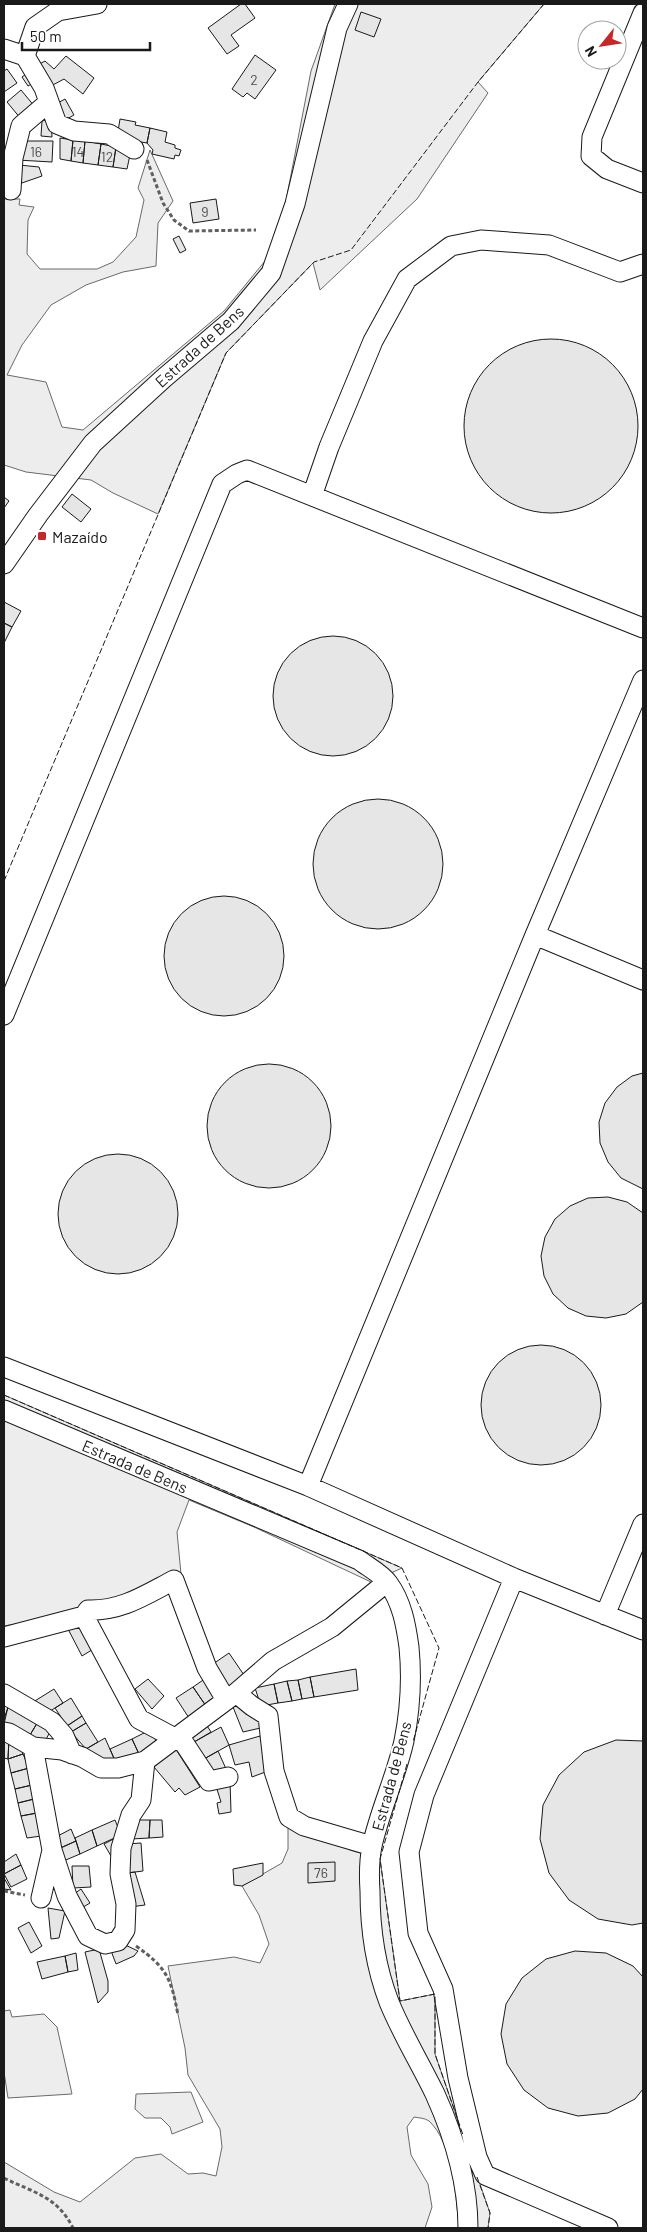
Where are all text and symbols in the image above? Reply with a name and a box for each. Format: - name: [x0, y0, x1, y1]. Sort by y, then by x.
- scale bar: [22, 20, 150, 52]
- north arrow: [577, 20, 627, 70]
- text: 50 m: [30, 27, 62, 45]
- text: N: [581, 43, 600, 60]
- house number: 2: [250, 71, 258, 88]
- house number: 16: [30, 143, 42, 160]
- house number: 14: [72, 143, 84, 160]
- house number: 12: [101, 148, 113, 165]
- house number: 9: [201, 203, 209, 220]
- street label: Estrada de Bens: [151, 301, 247, 391]
- place label: Mazaído: [52, 527, 108, 546]
- marker: Mazaído: [36, 530, 48, 542]
- street label: Estrada de Bens: [79, 1435, 191, 1497]
- street label: Estrada de Bens: [367, 1719, 415, 1833]
- house number: 76: [314, 1864, 328, 1881]

